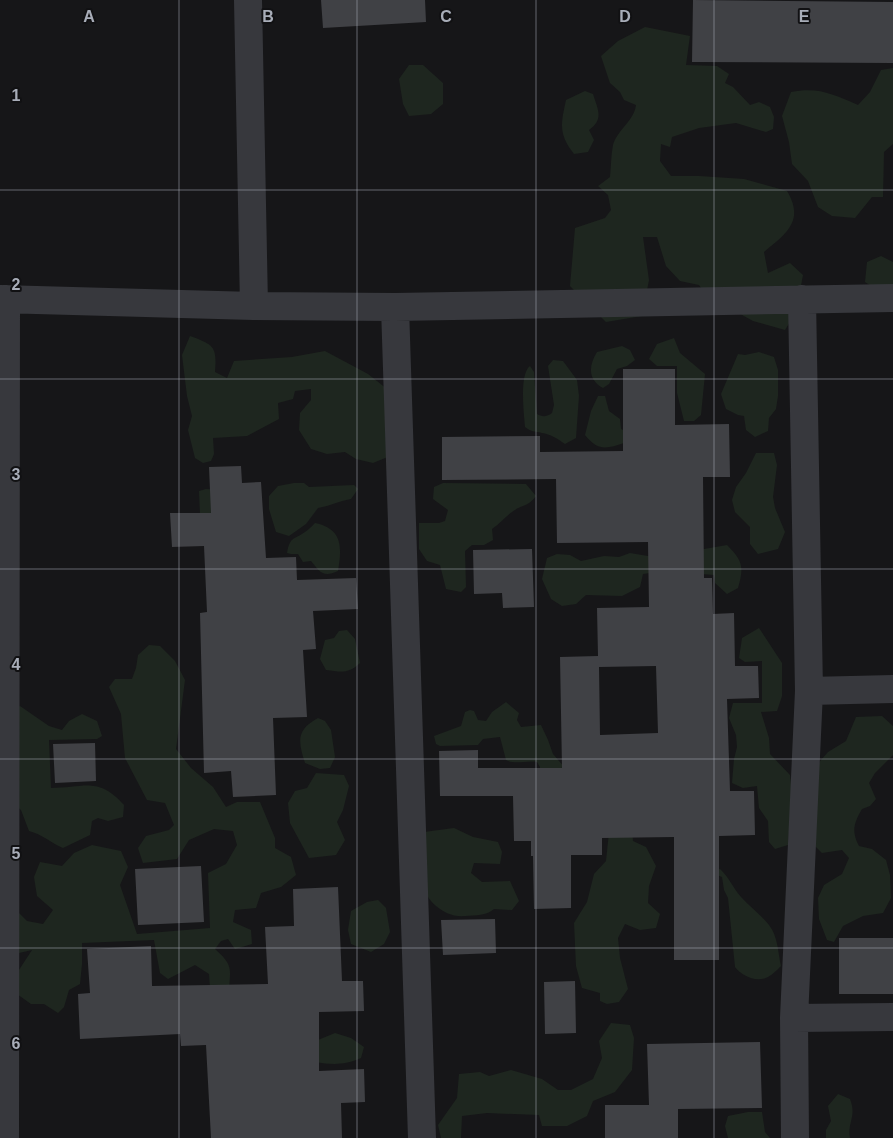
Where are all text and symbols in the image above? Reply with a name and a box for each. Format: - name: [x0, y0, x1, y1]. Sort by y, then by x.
- text: A: [83, 8, 95, 25]
- text: B: [262, 8, 274, 25]
- text: C: [440, 8, 452, 25]
- text: D: [619, 8, 631, 25]
- text: E: [799, 8, 810, 25]
- text: 1: [12, 87, 21, 104]
- text: 2: [12, 276, 21, 293]
- text: 3: [12, 466, 21, 483]
- text: 4: [12, 656, 21, 673]
- text: 5: [12, 845, 21, 862]
- text: 6: [12, 1035, 21, 1052]

